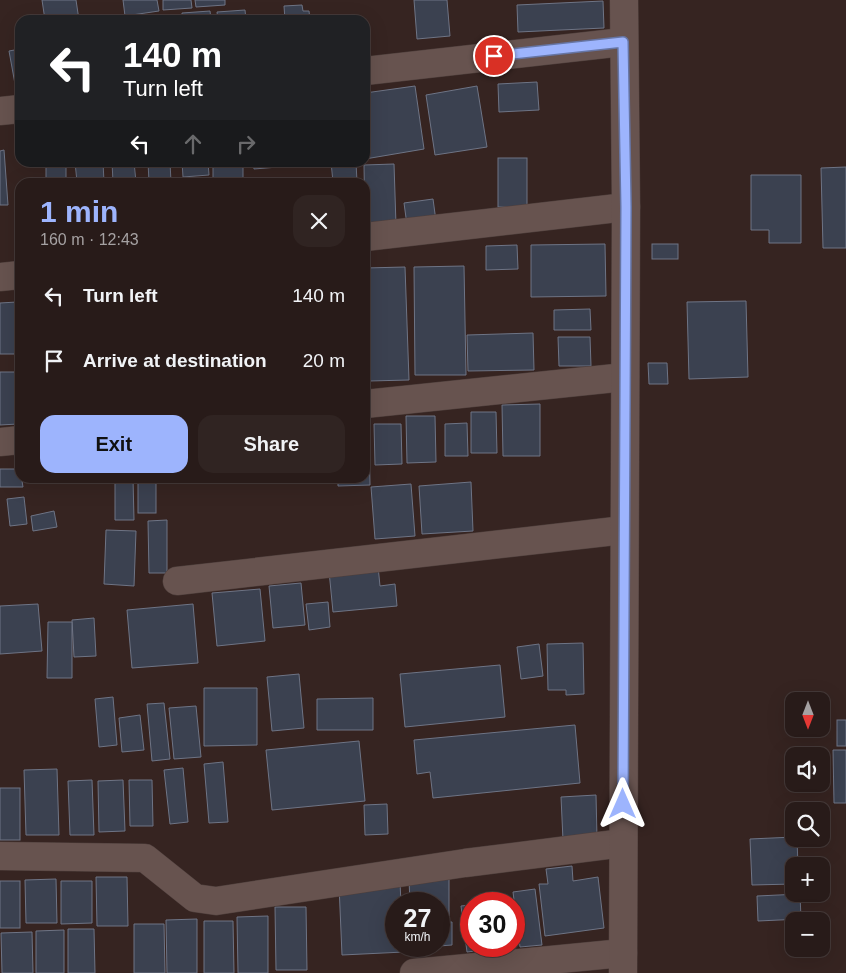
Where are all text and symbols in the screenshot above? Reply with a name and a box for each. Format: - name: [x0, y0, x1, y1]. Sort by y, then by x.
- icon: left: [40, 35, 105, 100]
- text: 140 m: [123, 35, 222, 74]
- pin: [473, 35, 515, 77]
- icon: arrive: [480, 42, 508, 70]
- text: Turn left: [123, 76, 203, 101]
- icon: left: [126, 130, 154, 158]
- icon: ahead: [179, 130, 207, 158]
- icon: right: [232, 130, 260, 158]
- text: 1 min: [40, 195, 118, 228]
- button: close: [293, 195, 345, 247]
- text: 160 m · 12:43: [40, 231, 139, 248]
- icon: left: [40, 282, 68, 310]
- text: Turn left: [83, 285, 158, 306]
- text: 140 m: [292, 285, 345, 306]
- icon: arrive: [40, 347, 68, 375]
- text: Arrive at destination: [83, 350, 267, 371]
- text: 20 m: [303, 350, 345, 371]
- button: Exit: [40, 415, 188, 473]
- button: Share: [198, 415, 345, 473]
- north arrow: [785, 692, 830, 738]
- map controls: [785, 692, 830, 957]
- button: sound: [785, 747, 830, 792]
- position arrow: [596, 777, 648, 829]
- button: search: [785, 802, 830, 847]
- button: +: [785, 857, 830, 902]
- speed limit sign: 30: [460, 892, 525, 957]
- text: 27: [404, 904, 431, 932]
- button: −: [785, 912, 830, 957]
- text: km/h: [404, 930, 431, 944]

